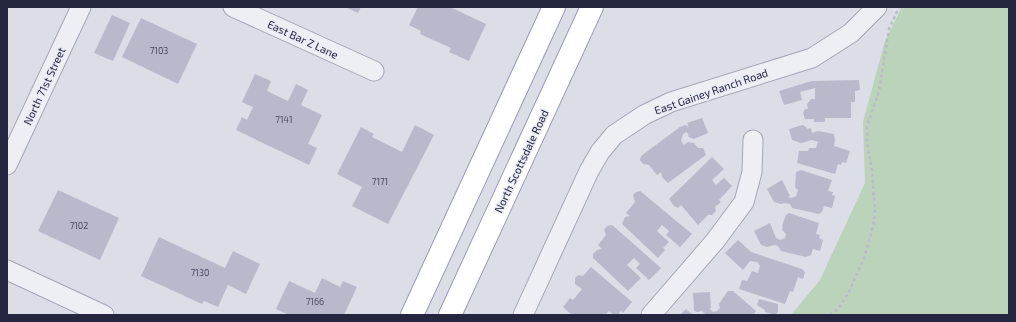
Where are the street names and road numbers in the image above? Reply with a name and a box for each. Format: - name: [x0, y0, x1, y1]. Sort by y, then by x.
- street label: East Bar Z Lane: [266, 17, 341, 61]
- street label: North 71st Street: [20, 45, 68, 127]
- street label: East Gainey Ranch Road: [653, 65, 769, 117]
- street label: North Scottsdale Road: [491, 107, 551, 215]

